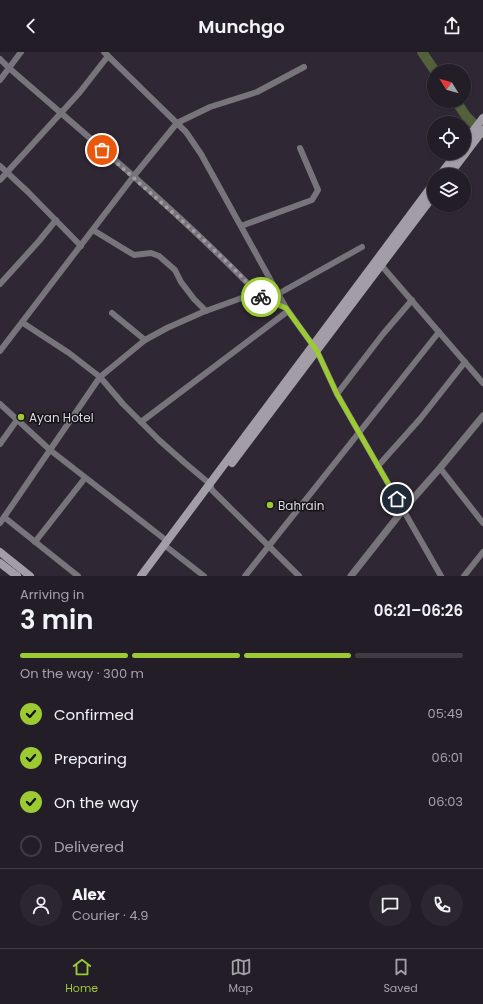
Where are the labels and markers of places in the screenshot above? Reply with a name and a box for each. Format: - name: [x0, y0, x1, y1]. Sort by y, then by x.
- pin: [85, 133, 119, 167]
- place label: Ayan Hotel: [29, 409, 94, 426]
- marker: Ayan Hotel: [16, 412, 26, 422]
- pin: [380, 482, 414, 516]
- place label: Bahrain: [278, 497, 324, 514]
- marker: Bahrain: [265, 500, 275, 510]

